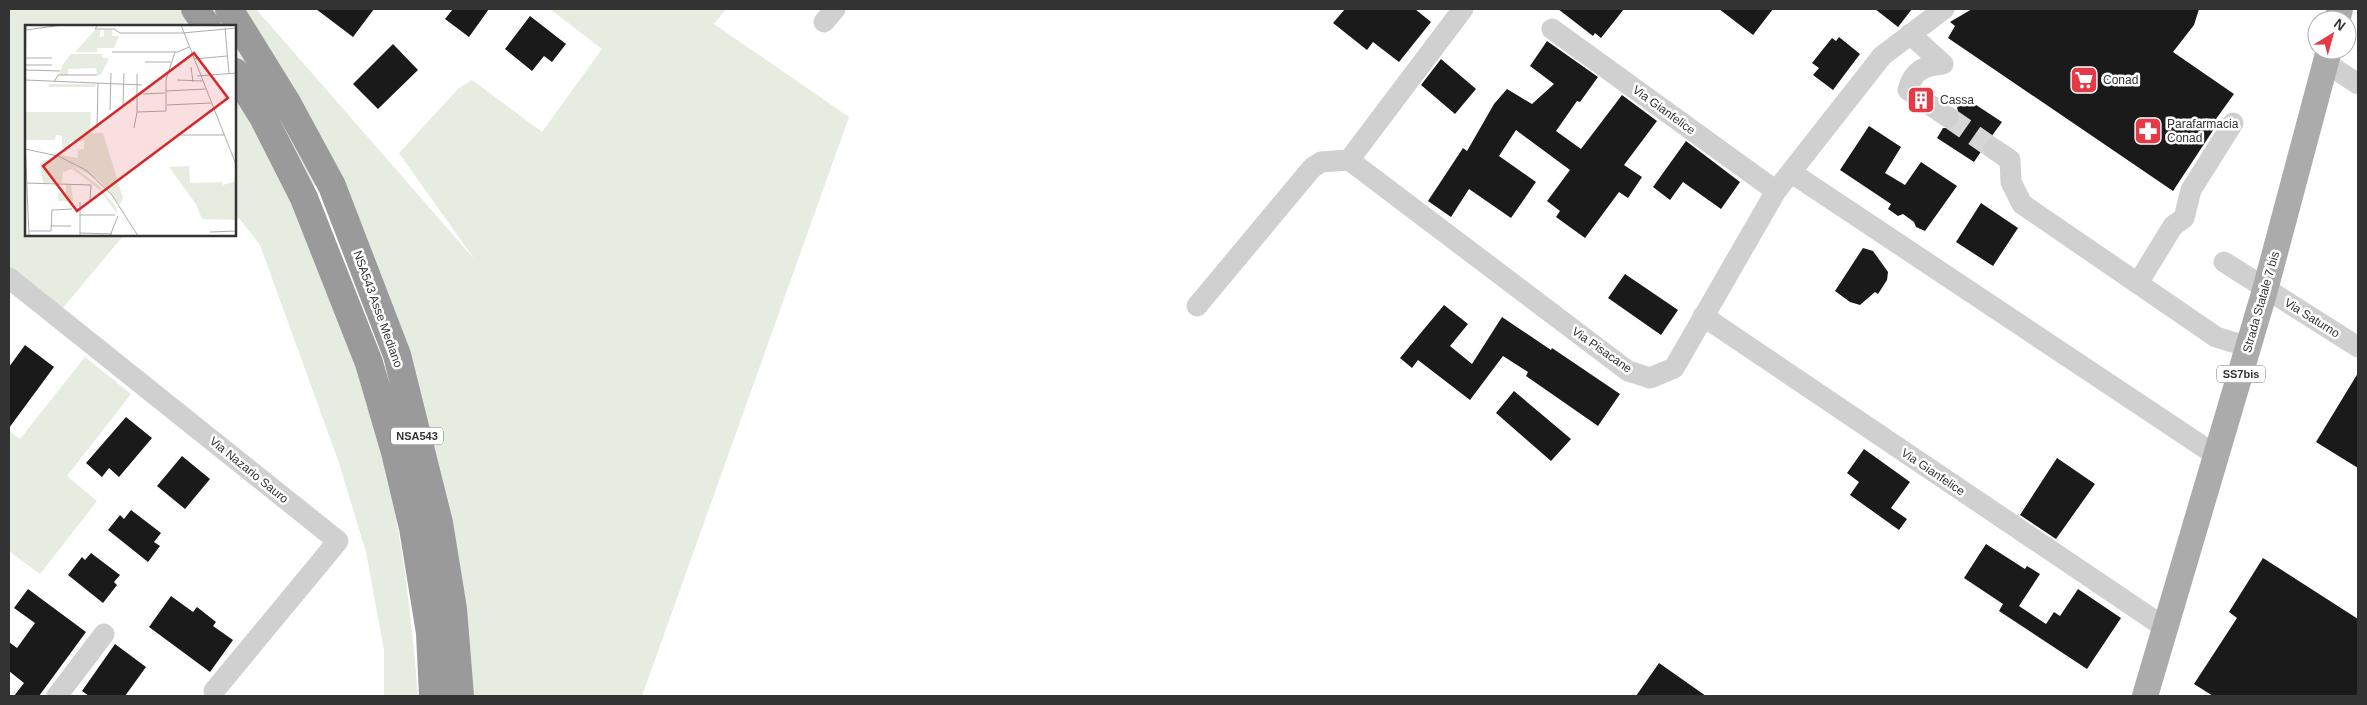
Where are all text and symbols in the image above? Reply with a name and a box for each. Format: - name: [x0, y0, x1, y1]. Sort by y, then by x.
- north arrow: [2307, 10, 2357, 60]
- text: N: [2331, 15, 2349, 34]
- inset map: [25, 25, 236, 236]
- supermarket icon: Conad: [2069, 65, 2099, 95]
- place label: Conad: [2103, 73, 2138, 87]
- street label: Via Gianfelice: [1630, 83, 1698, 138]
- building icon: Cassa: [1906, 85, 1936, 115]
- place label: Cassa: [1940, 93, 1974, 107]
- pharmacy icon: Parafarmacia Conad: [2133, 116, 2163, 146]
- place label: Parafarmacia Conad: [2167, 117, 2239, 145]
- street label: NSA543 Asse Mediano: [350, 249, 406, 370]
- street label: Strada Statale 7 bis: [2240, 250, 2282, 354]
- street label: Via Saturno: [2282, 296, 2342, 341]
- street label: Via Pisacane: [1569, 324, 1635, 376]
- road number: SS7bis: [2217, 366, 2265, 382]
- road number: NSA543: [391, 428, 443, 444]
- street label: Via Nazario Sauro: [207, 434, 291, 506]
- street label: Via Gianfelice: [1898, 446, 1968, 499]

